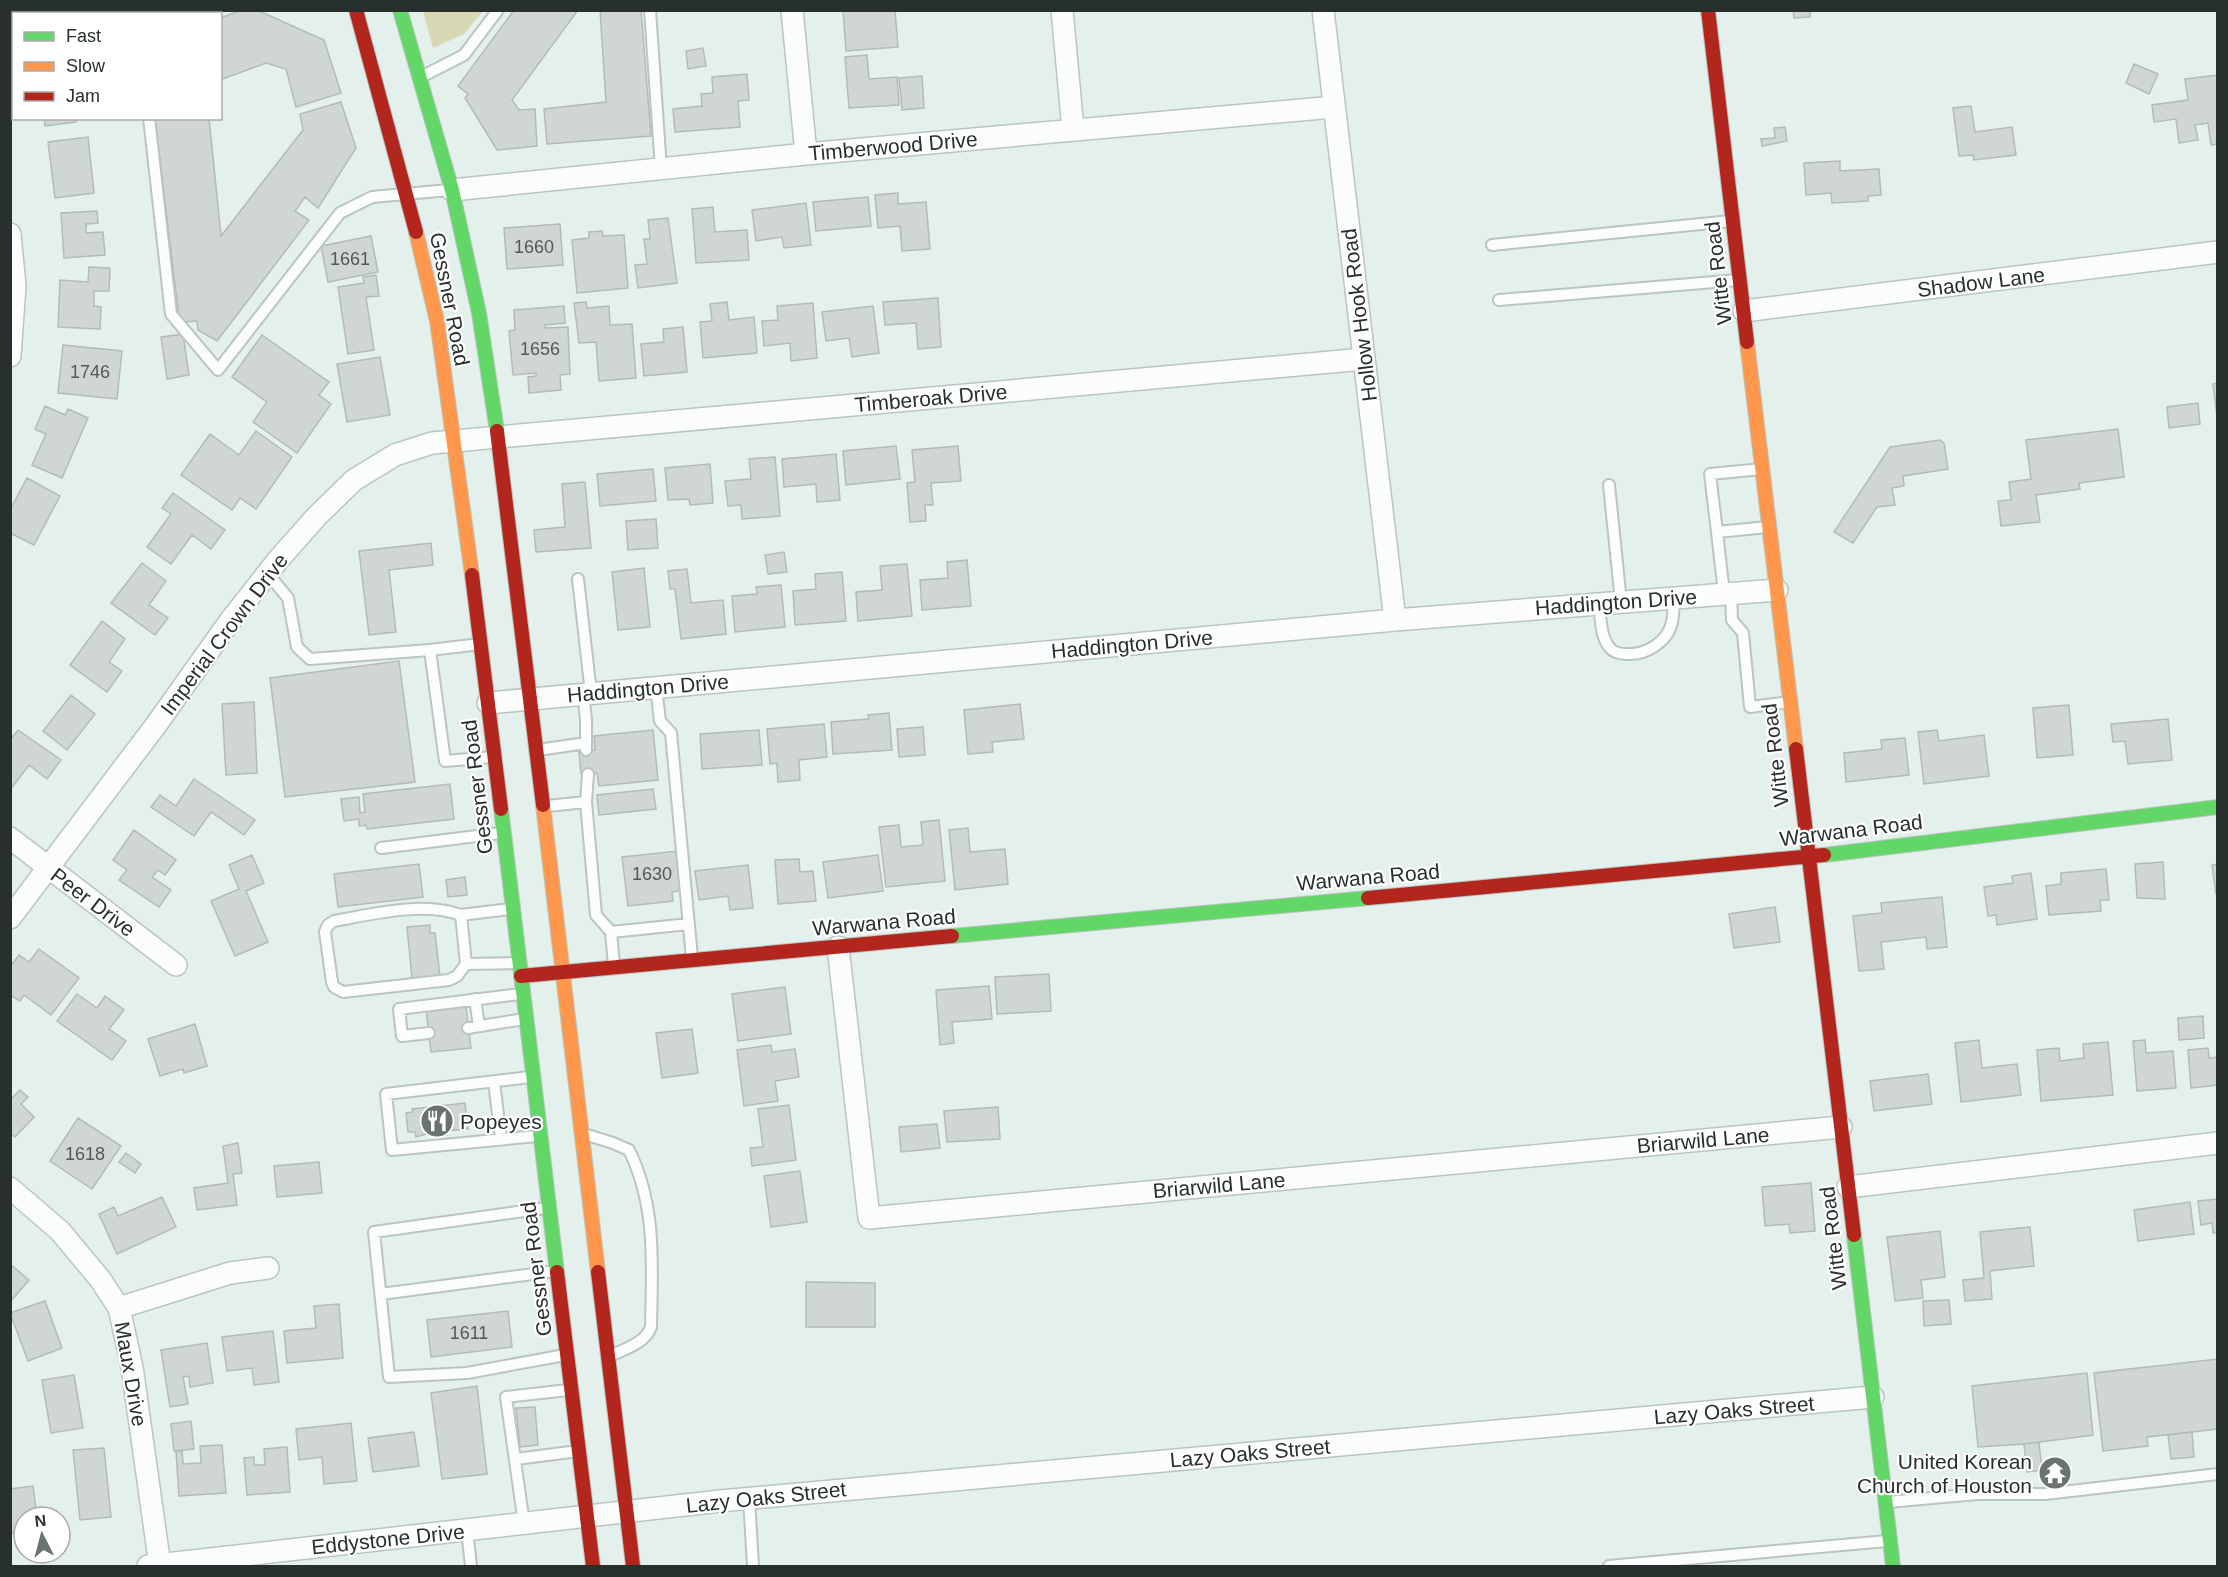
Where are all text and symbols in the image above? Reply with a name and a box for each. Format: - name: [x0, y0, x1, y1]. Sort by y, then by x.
- legend: [12, 12, 222, 120]
- text: Fast: [66, 26, 101, 46]
- text: Slow: [66, 56, 106, 76]
- text: Jam: [66, 86, 100, 106]
- street label: Timberwood Drive: [808, 127, 978, 165]
- street label: Witte Road: [1700, 220, 1736, 326]
- street label: Hollow Hook Road: [1337, 227, 1381, 403]
- street label: Gessner Road: [426, 230, 474, 368]
- house number: 1660: [514, 237, 554, 257]
- house number: 1661: [330, 249, 370, 269]
- street label: Shadow Lane: [1916, 263, 2046, 301]
- house number: 1656: [520, 339, 560, 359]
- house number: 1746: [70, 362, 110, 382]
- street label: Timberoak Drive: [854, 380, 1008, 416]
- street label: Imperial Crown Drive: [156, 549, 292, 719]
- street label: Haddington Drive: [1534, 585, 1698, 619]
- street label: Haddington Drive: [1050, 625, 1214, 663]
- street label: Haddington Drive: [566, 669, 730, 707]
- street label: Witte Road: [1757, 702, 1793, 808]
- street label: Gessner Road: [457, 718, 497, 856]
- street label: Warwana Road: [1778, 810, 1924, 850]
- street label: Warwana Road: [1295, 859, 1441, 895]
- street label: Peer Drive: [46, 863, 140, 941]
- house number: 1630: [632, 864, 672, 884]
- street label: Warwana Road: [811, 904, 957, 940]
- restaurant icon: Popeyes: [419, 1103, 455, 1139]
- place label: Popeyes: [460, 1110, 542, 1133]
- street label: Briarwild Lane: [1636, 1123, 1770, 1157]
- house number: 1618: [65, 1144, 105, 1164]
- street label: Briarwild Lane: [1152, 1168, 1286, 1202]
- street label: Witte Road: [1815, 1185, 1851, 1291]
- street label: Gessner Road: [516, 1200, 556, 1338]
- street label: Maux Drive: [110, 1320, 152, 1428]
- house number: 1611: [450, 1323, 488, 1343]
- street label: Lazy Oaks Street: [1653, 1392, 1815, 1428]
- street label: Lazy Oaks Street: [1169, 1435, 1331, 1471]
- place label: United Korean Church of Houston: [1857, 1450, 2032, 1497]
- temple icon: United Korean Church of Houston: [2037, 1455, 2073, 1491]
- street label: Lazy Oaks Street: [685, 1477, 847, 1517]
- north arrow: [12, 1505, 72, 1565]
- text: N: [34, 1512, 47, 1530]
- street label: Eddystone Drive: [310, 1520, 466, 1558]

